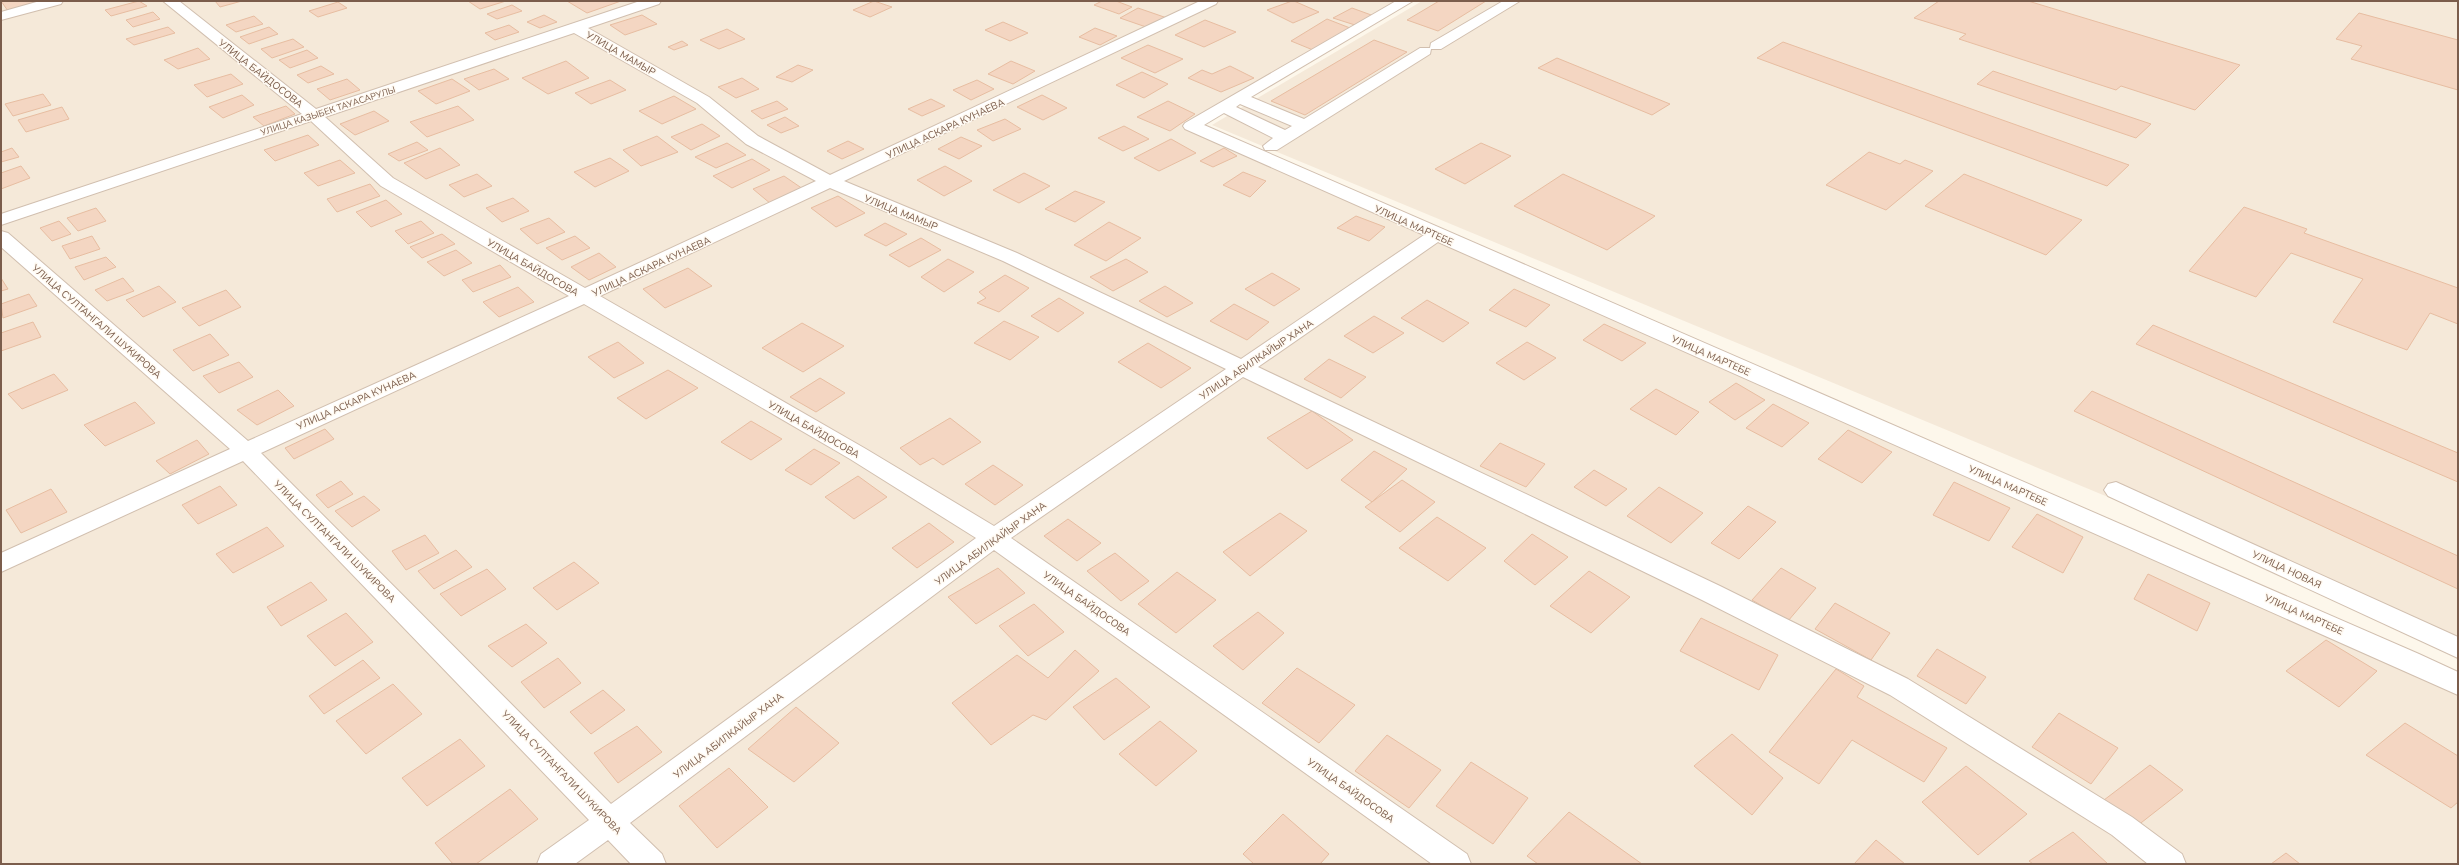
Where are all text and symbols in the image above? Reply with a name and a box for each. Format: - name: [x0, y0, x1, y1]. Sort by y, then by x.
- street label: УЛИЦА МАМЫР: [582, 28, 658, 80]
- street label: УЛИЦА БАЙДОСОВА: [214, 36, 306, 112]
- street label: УЛИЦА КАЗЫБЕК ТАУАСАРУЛЫ: [258, 83, 397, 139]
- street label: УЛИЦА АСКАРА КУНАЕВА: [883, 95, 1008, 163]
- street label: УЛИЦА МАМЫР: [861, 191, 940, 234]
- street label: УЛИЦА МАРТЕБЕ: [1371, 202, 1456, 250]
- street label: УЛИЦА АСКАРА КУНАЕВА: [589, 233, 714, 301]
- street label: УЛИЦА БАЙДОСОВА: [483, 235, 582, 300]
- street label: УЛИЦА СУЛТАНГАЛИ ШУКИРОВА: [28, 261, 165, 382]
- street label: УЛИЦА АБИЛКАЙЫР ХАНА: [1196, 316, 1317, 404]
- street label: УЛИЦА МАРТЕБЕ: [1668, 332, 1753, 380]
- street label: УЛИЦА АСКАРА КУНАЕВА: [294, 368, 419, 434]
- street label: УЛИЦА БАЙДОСОВА: [764, 397, 863, 462]
- street label: УЛИЦА МАРТЕБЕ: [1965, 462, 2050, 510]
- street label: УЛИЦА СУЛТАНГАЛИ ШУКИРОВА: [269, 477, 399, 606]
- street label: УЛИЦА АБИЛКАЙЫР ХАНА: [931, 498, 1050, 590]
- street label: УЛИЦА НОВАЯ: [2249, 547, 2324, 592]
- street label: УЛИЦА БАЙДОСОВА: [1039, 568, 1134, 640]
- street label: УЛИЦА МАРТЕБЕ: [2261, 591, 2346, 639]
- street label: УЛИЦА АБИЛКАЙЫР ХАНА: [670, 689, 787, 783]
- street label: УЛИЦА СУЛТАНГАЛИ ШУКИРОВА: [497, 707, 625, 838]
- street label: УЛИЦА БАЙДОСОВА: [1303, 755, 1398, 827]

